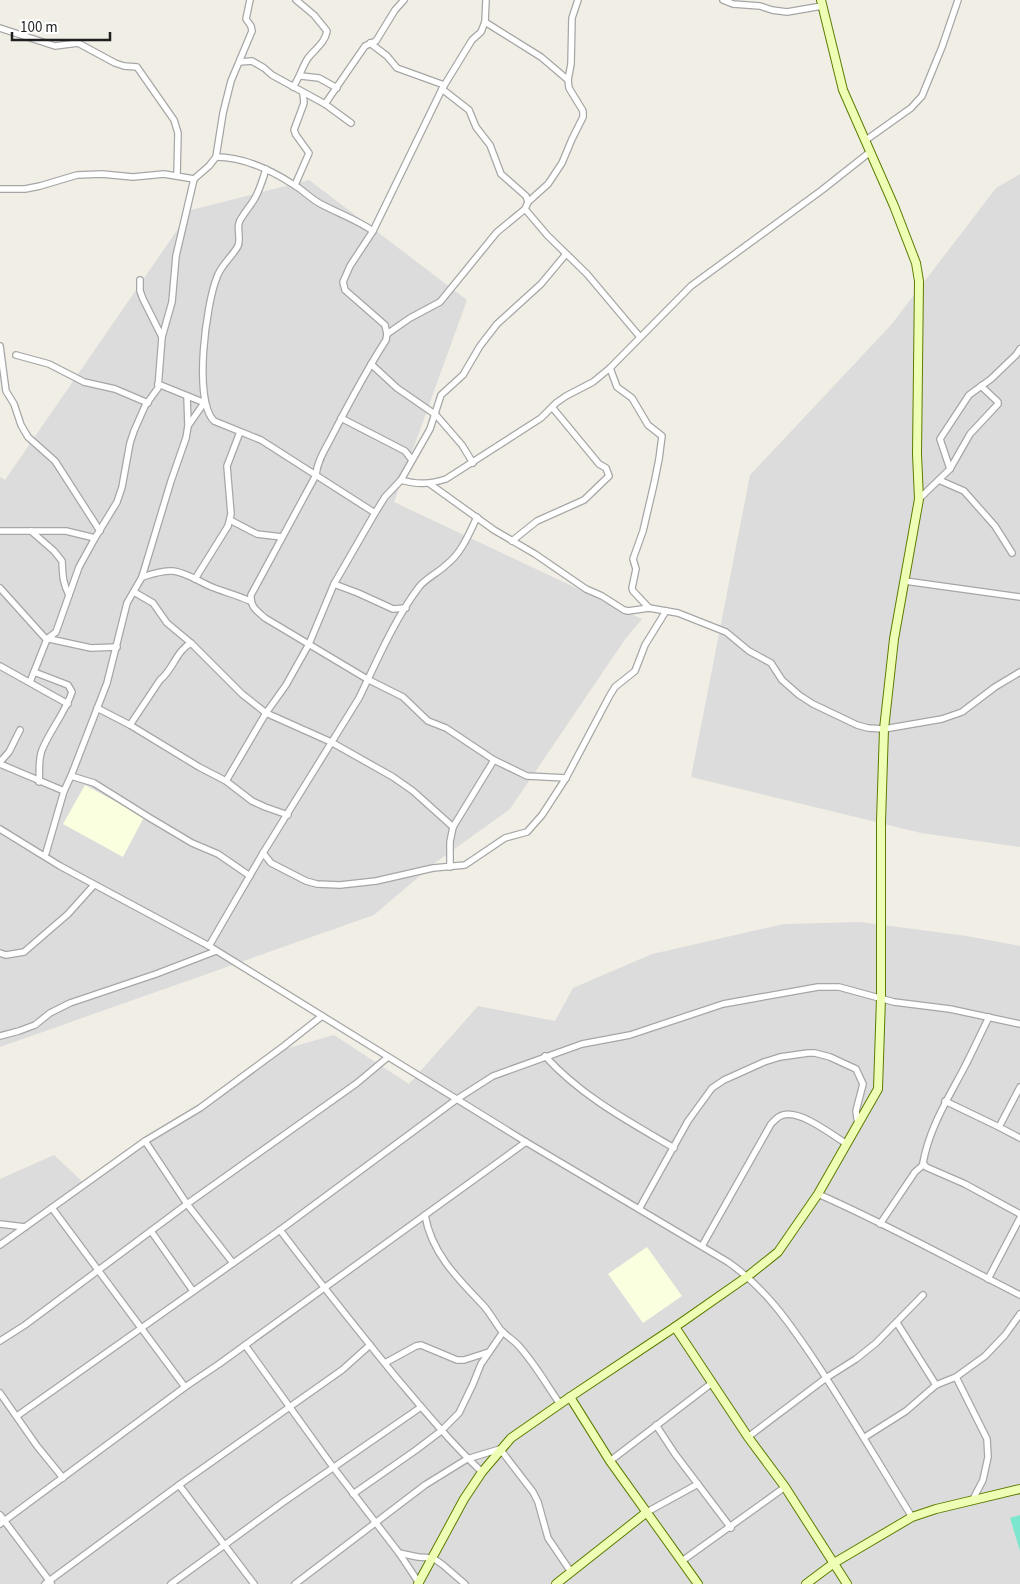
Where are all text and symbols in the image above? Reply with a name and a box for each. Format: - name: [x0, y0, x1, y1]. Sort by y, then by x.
- scale bar: [12, 10, 110, 42]
- text: 100 m: [20, 17, 58, 38]

